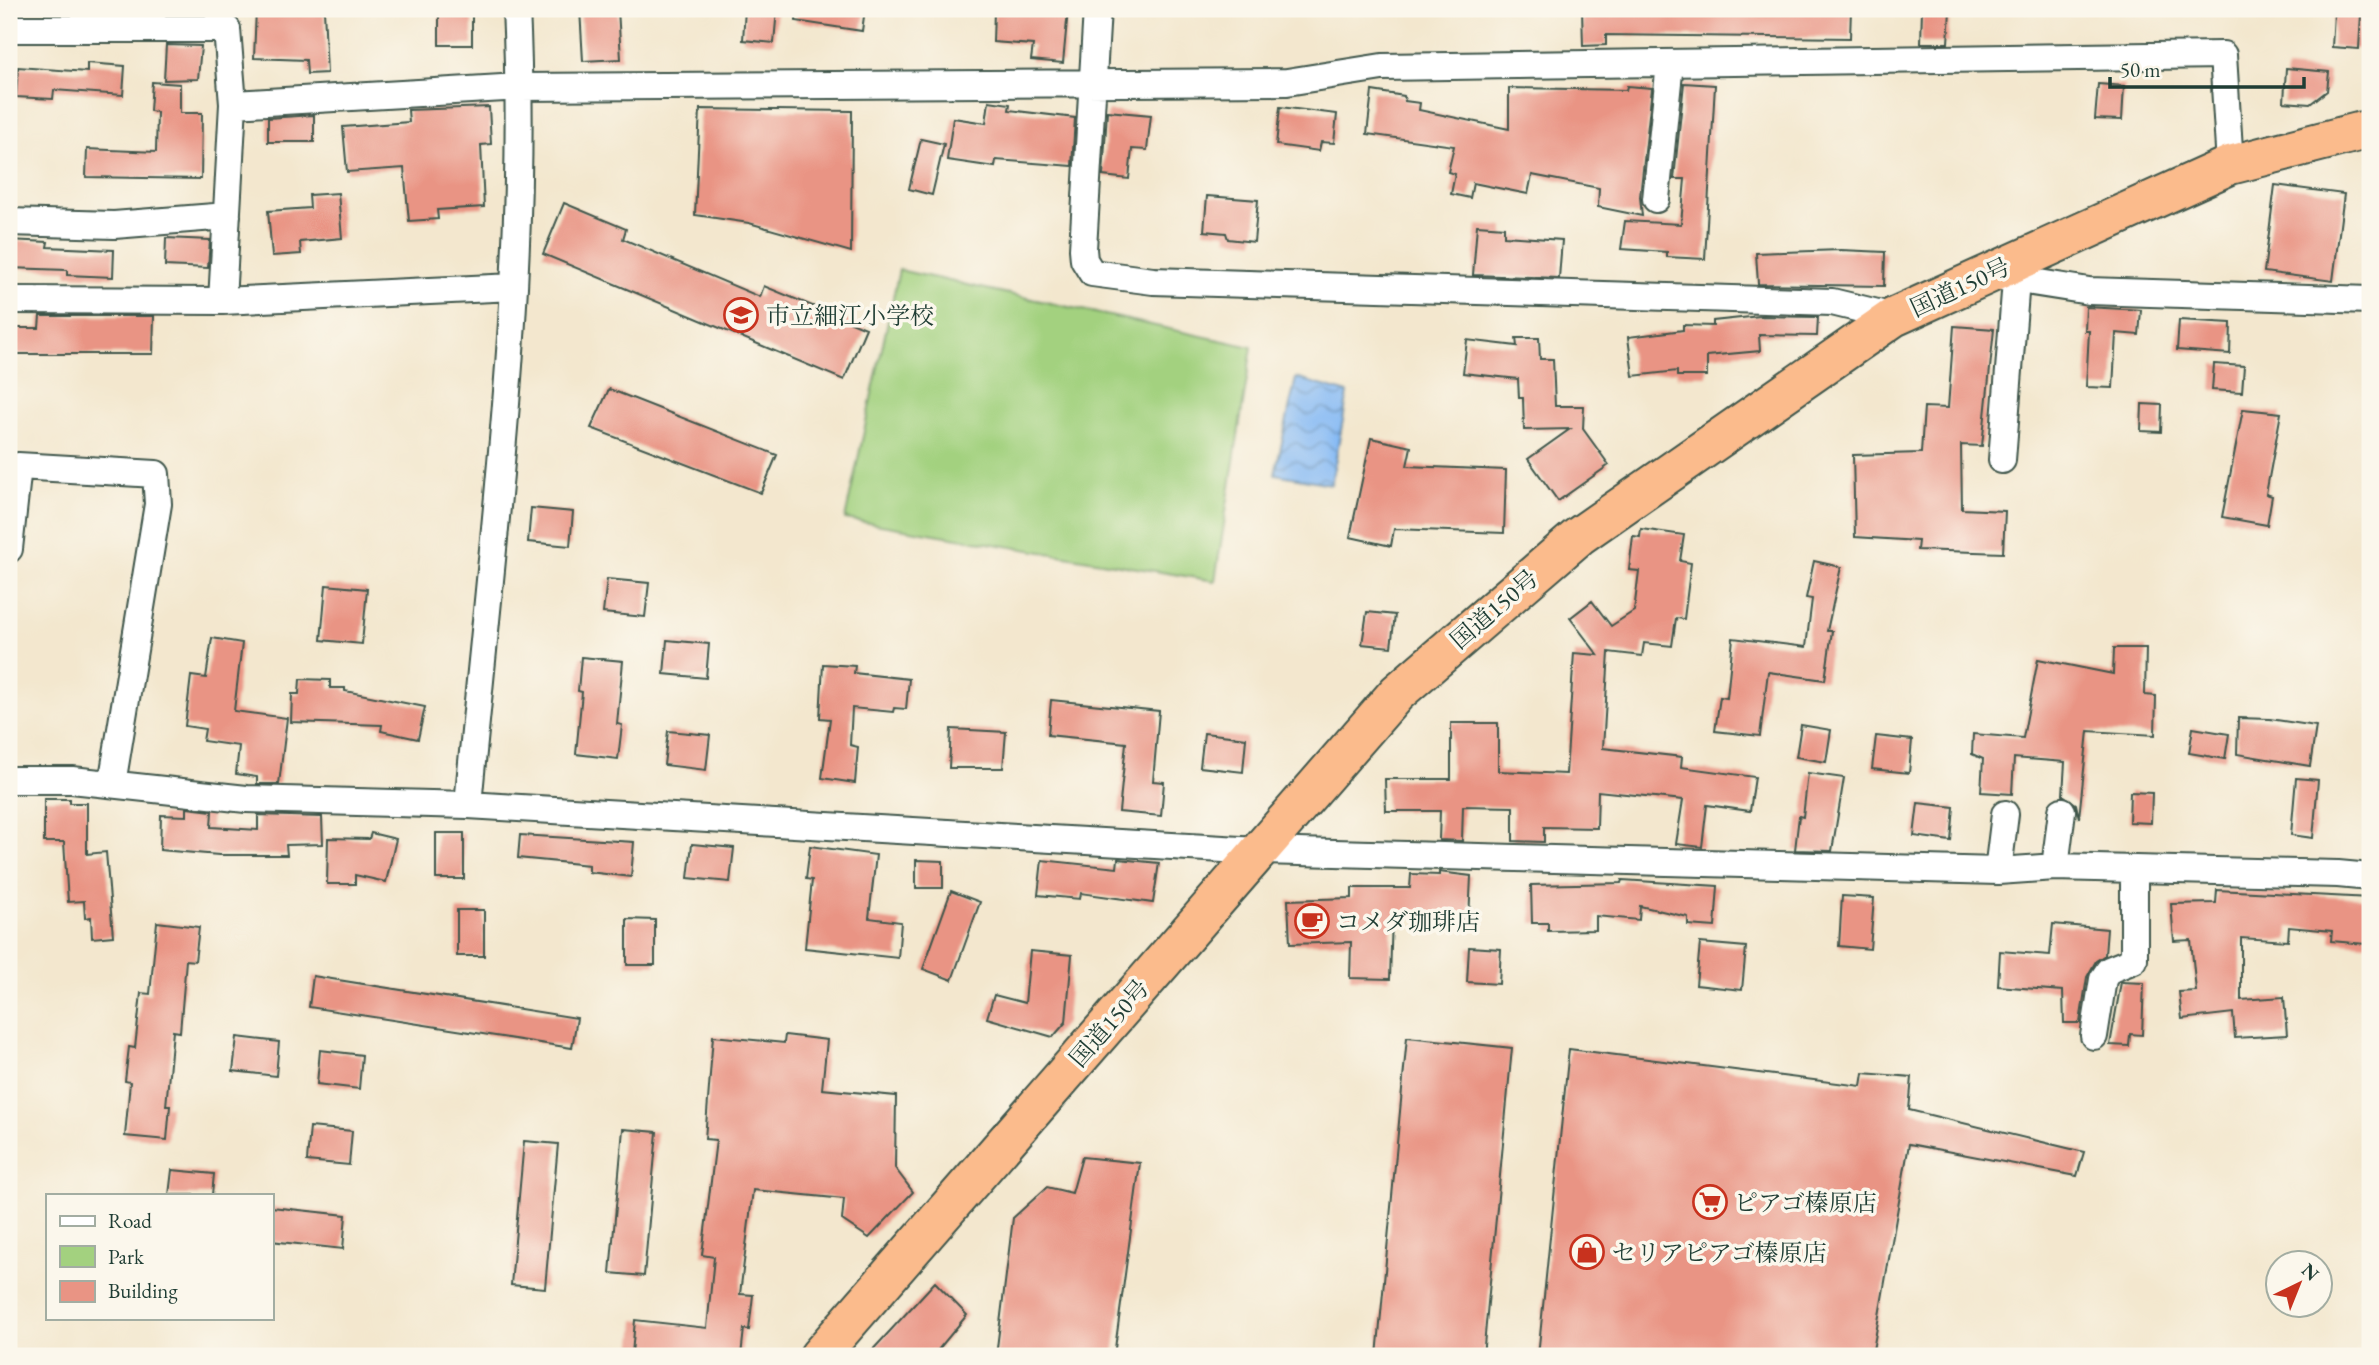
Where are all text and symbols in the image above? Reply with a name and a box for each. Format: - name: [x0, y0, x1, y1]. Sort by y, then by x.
- scale bar: [2110, 46, 2304, 90]
- text: 50 m: [2120, 56, 2161, 83]
- street label: 国道150号: [1905, 250, 2015, 324]
- school or university icon: 市立細江小学校: [722, 296, 760, 334]
- place label: 市立細江小学校: [766, 300, 934, 331]
- street label: 国道150号: [1444, 562, 1544, 656]
- cafe icon: コメダ珈琲店: [1293, 902, 1331, 940]
- place label: コメダ珈琲店: [1336, 906, 1480, 937]
- street label: 国道150号: [1062, 973, 1156, 1073]
- supermarket icon: ピアゴ榛原店: [1691, 1183, 1729, 1221]
- place label: ピアゴ榛原店: [1734, 1187, 1877, 1218]
- legend: [46, 1194, 273, 1320]
- text: Road: [108, 1207, 152, 1234]
- shop icon: セリアピアゴ榛原店: [1568, 1233, 1606, 1271]
- place label: セリアピアゴ榛原店: [1612, 1237, 1827, 1268]
- text: Park: [108, 1243, 145, 1270]
- north arrow: [2264, 1250, 2334, 1320]
- text: N: [2296, 1258, 2325, 1287]
- text: Building: [108, 1277, 178, 1304]

